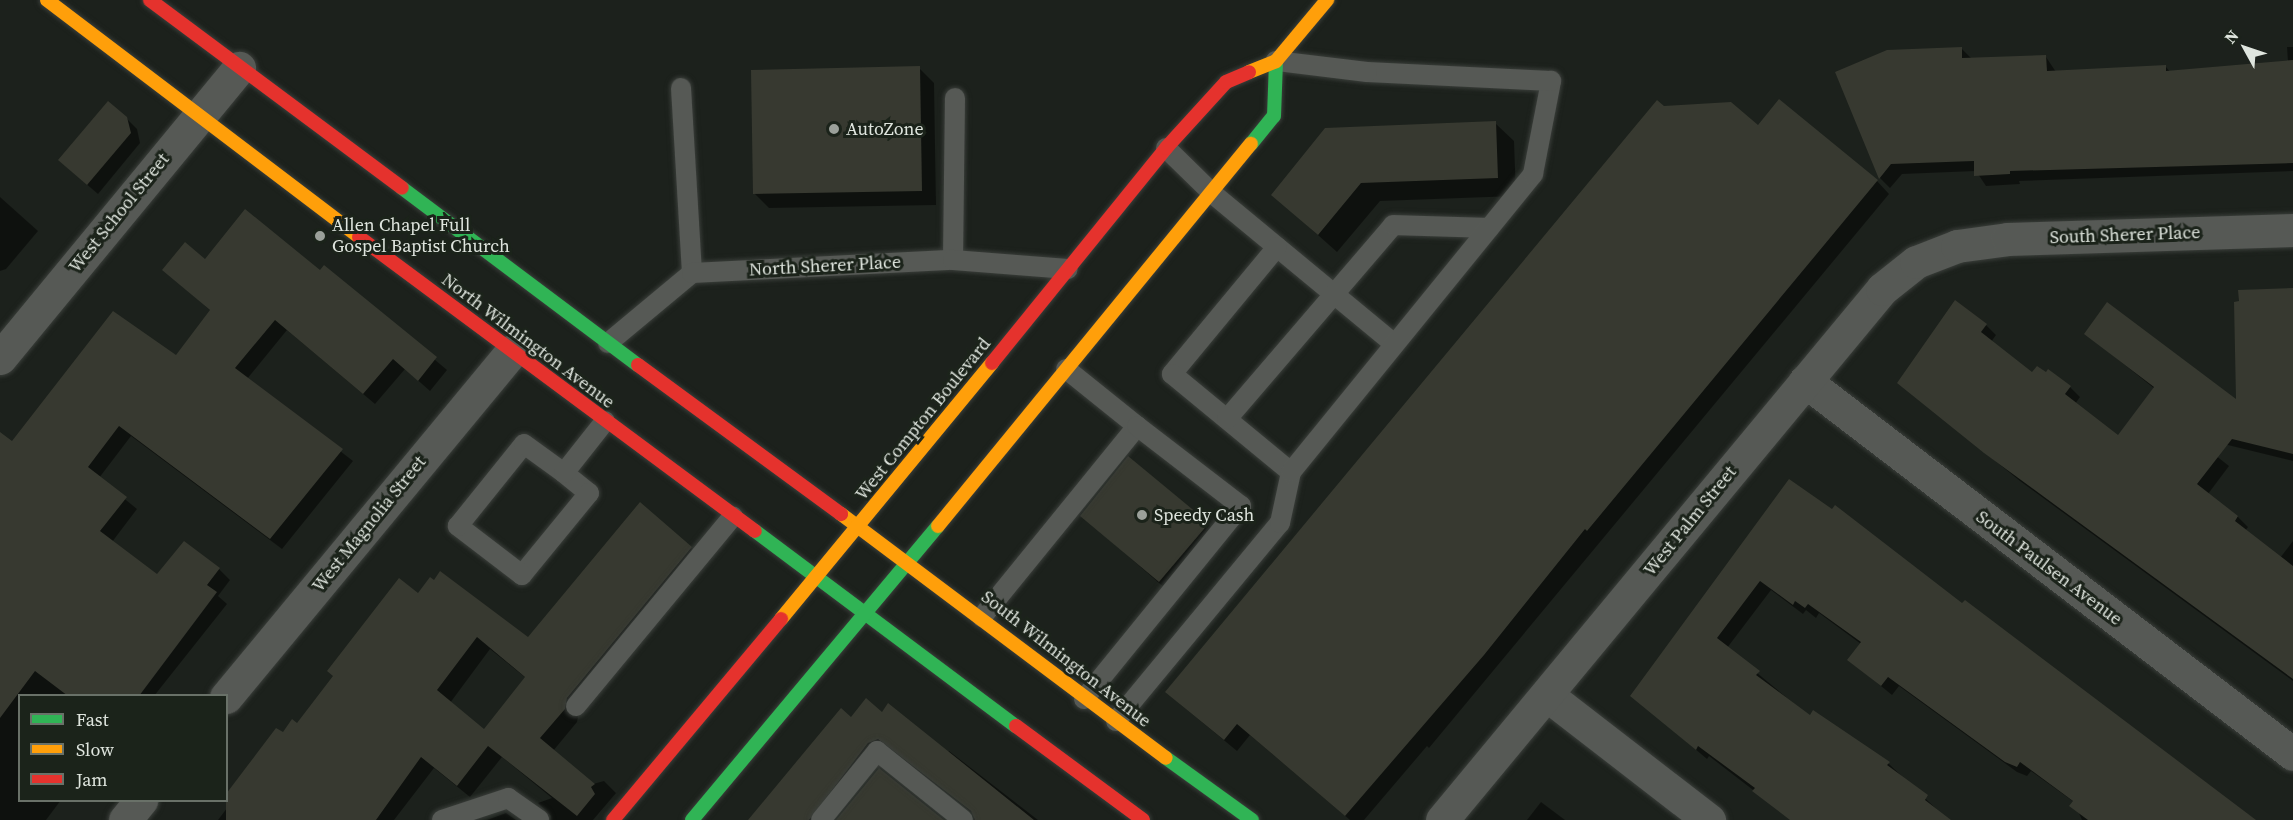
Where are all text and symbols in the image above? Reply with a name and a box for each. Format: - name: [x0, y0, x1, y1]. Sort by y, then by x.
- north arrow: [2215, 18, 2275, 78]
- text: N: [2219, 25, 2243, 48]
- place label: AutoZone: [846, 118, 924, 140]
- marker: AutoZone: [827, 122, 841, 136]
- street label: West School Street: [64, 149, 174, 277]
- place label: Allen Chapel Full Gospel Baptist Church: [332, 215, 510, 258]
- street label: South Sherer Place: [2049, 222, 2201, 248]
- marker: Allen Chapel Full Gospel Baptist Church: [313, 229, 327, 243]
- street label: North Sherer Place: [748, 251, 902, 281]
- street label: North Wilmington Avenue: [437, 269, 619, 413]
- street label: West Compton Boulevard: [851, 333, 995, 505]
- street label: West Magnolia Street: [308, 452, 430, 596]
- street label: West Palm Street: [1639, 462, 1741, 580]
- place label: Speedy Cash: [1154, 504, 1254, 526]
- street label: South Paulsen Avenue: [1972, 506, 2126, 630]
- marker: Speedy Cash: [1135, 508, 1149, 522]
- street label: South Wilmington Avenue: [977, 586, 1155, 732]
- legend: [18, 694, 228, 802]
- text: Fast: [76, 707, 109, 732]
- text: Slow: [76, 737, 114, 762]
- text: Jam: [76, 767, 108, 792]

